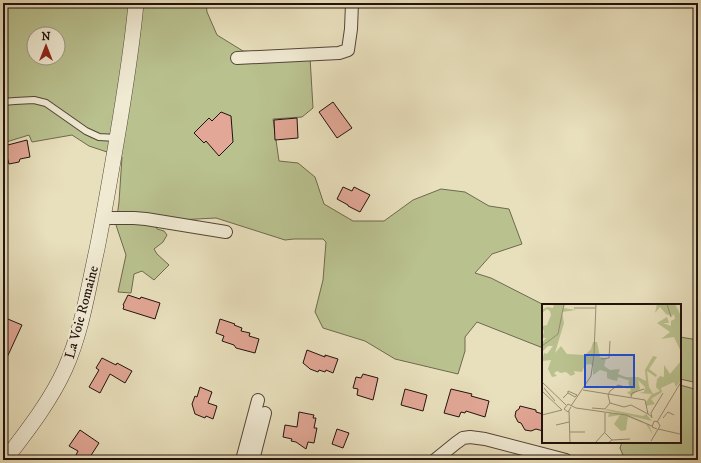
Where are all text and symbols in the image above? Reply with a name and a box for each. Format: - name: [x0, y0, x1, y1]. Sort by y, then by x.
- north arrow: [26, 26, 66, 66]
- text: N: [41, 30, 51, 44]
- street label: La Voie Romaine: [61, 264, 103, 361]
- inset map: [542, 304, 681, 443]

